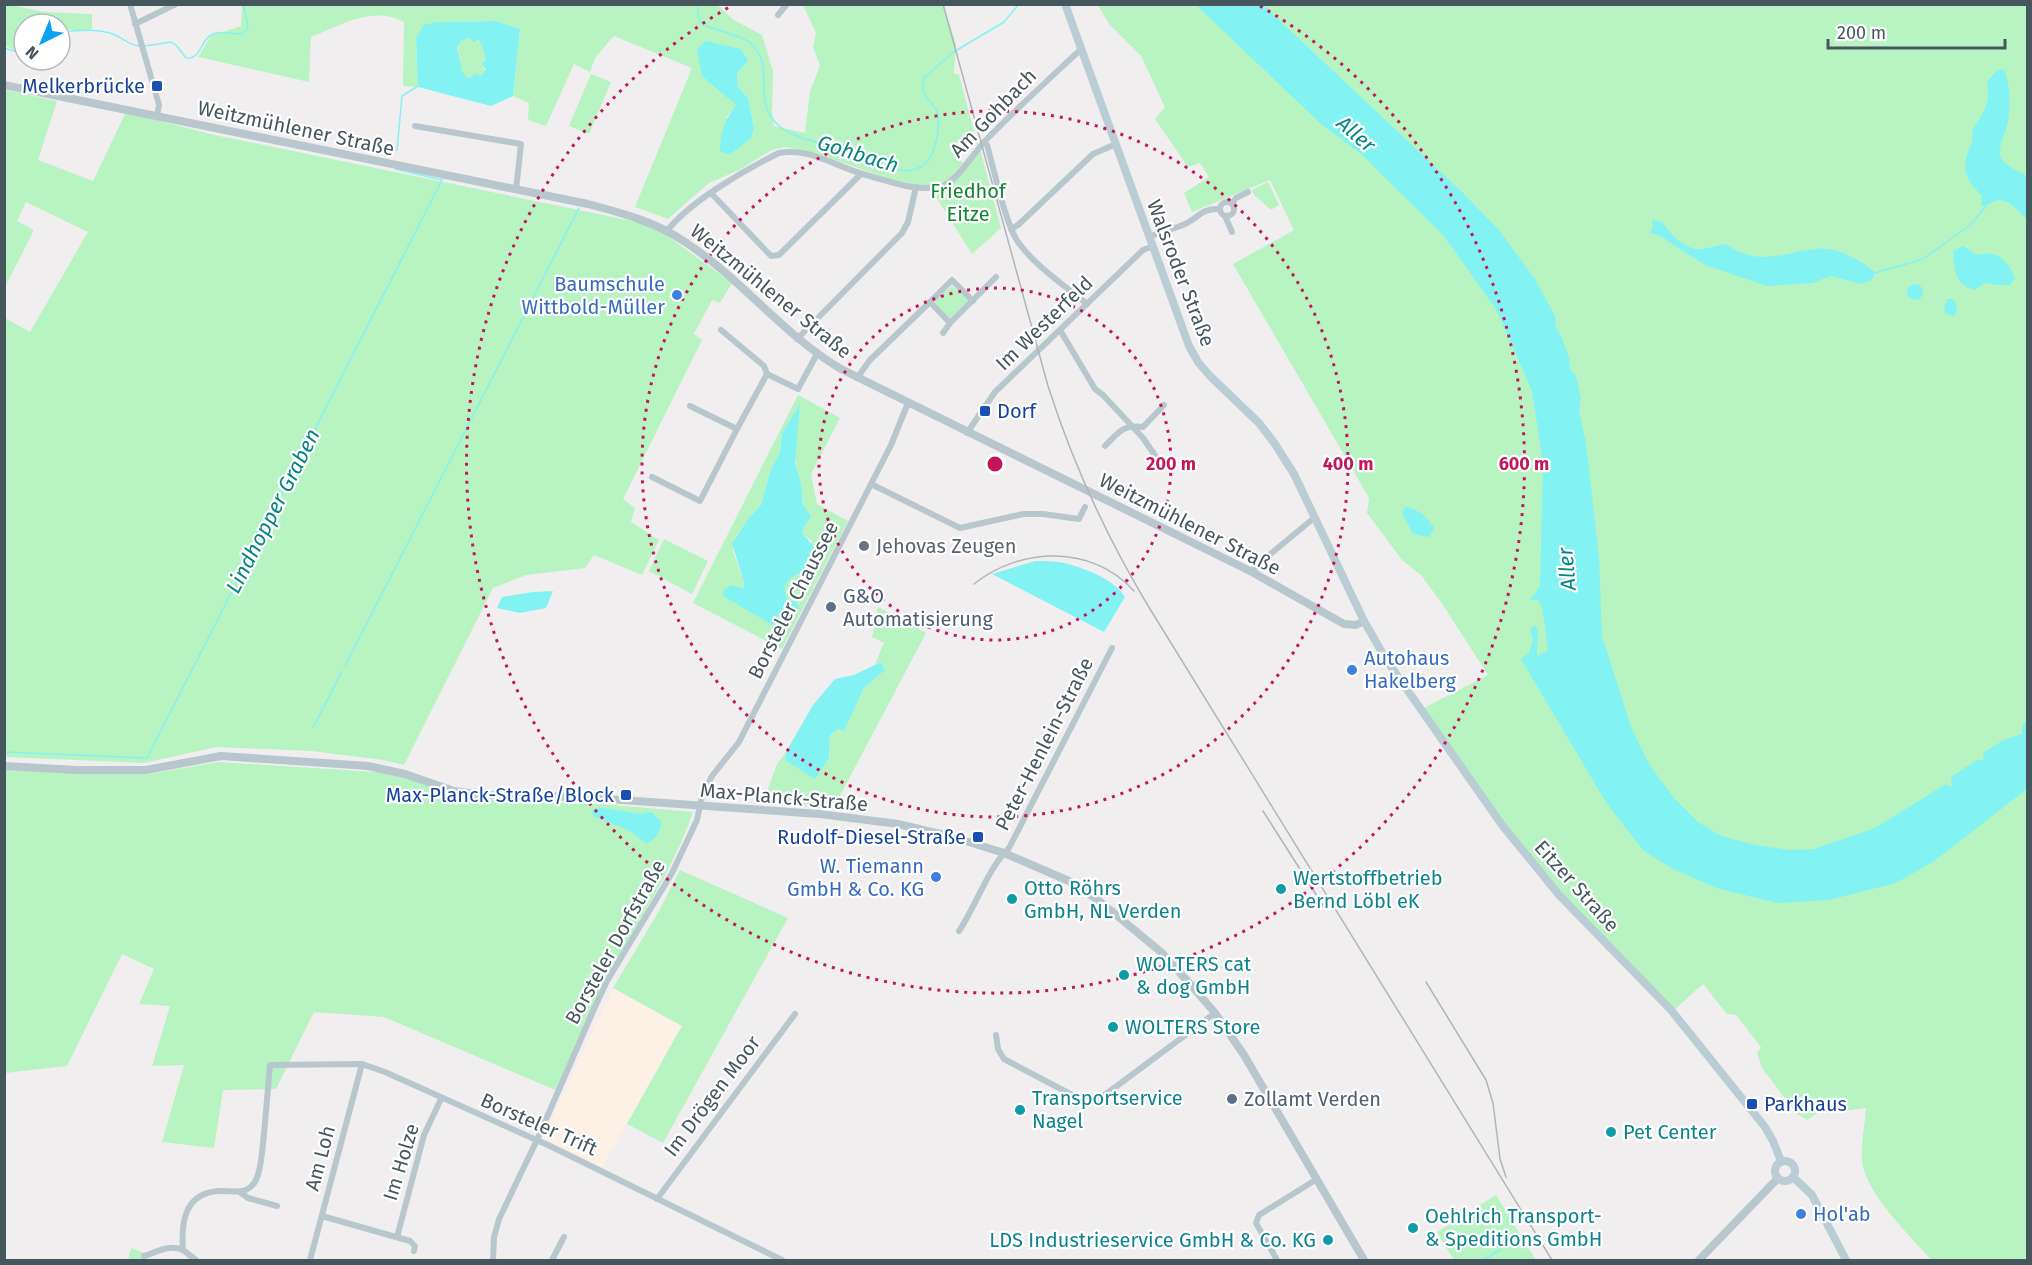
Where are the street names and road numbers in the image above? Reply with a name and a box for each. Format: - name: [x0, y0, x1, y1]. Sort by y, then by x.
- street label: Am Gohbach: [945, 64, 1041, 162]
- street label: Weitzmühlener Straße: [195, 95, 397, 161]
- street label: Walsroder Straße: [1142, 196, 1220, 350]
- street label: Weitzmühlener Straße: [686, 219, 856, 363]
- street label: Im Westerfeld: [991, 271, 1097, 375]
- street label: Weitzmühlener Straße: [1095, 468, 1285, 580]
- street label: Borsteler Chaussee: [743, 517, 843, 683]
- street label: Peter-Henlein-Straße: [990, 653, 1098, 835]
- street label: Max-Planck-Straße: [699, 778, 869, 816]
- street label: Eitzer Straße: [1530, 835, 1624, 937]
- street label: Borsteler Dorfstraße: [560, 856, 670, 1028]
- street label: Im Drögen Moor: [659, 1031, 765, 1161]
- street label: Borsteler Trift: [477, 1088, 602, 1161]
- street label: Im Holze: [378, 1121, 424, 1203]
- street label: Am Loh: [300, 1123, 340, 1193]

